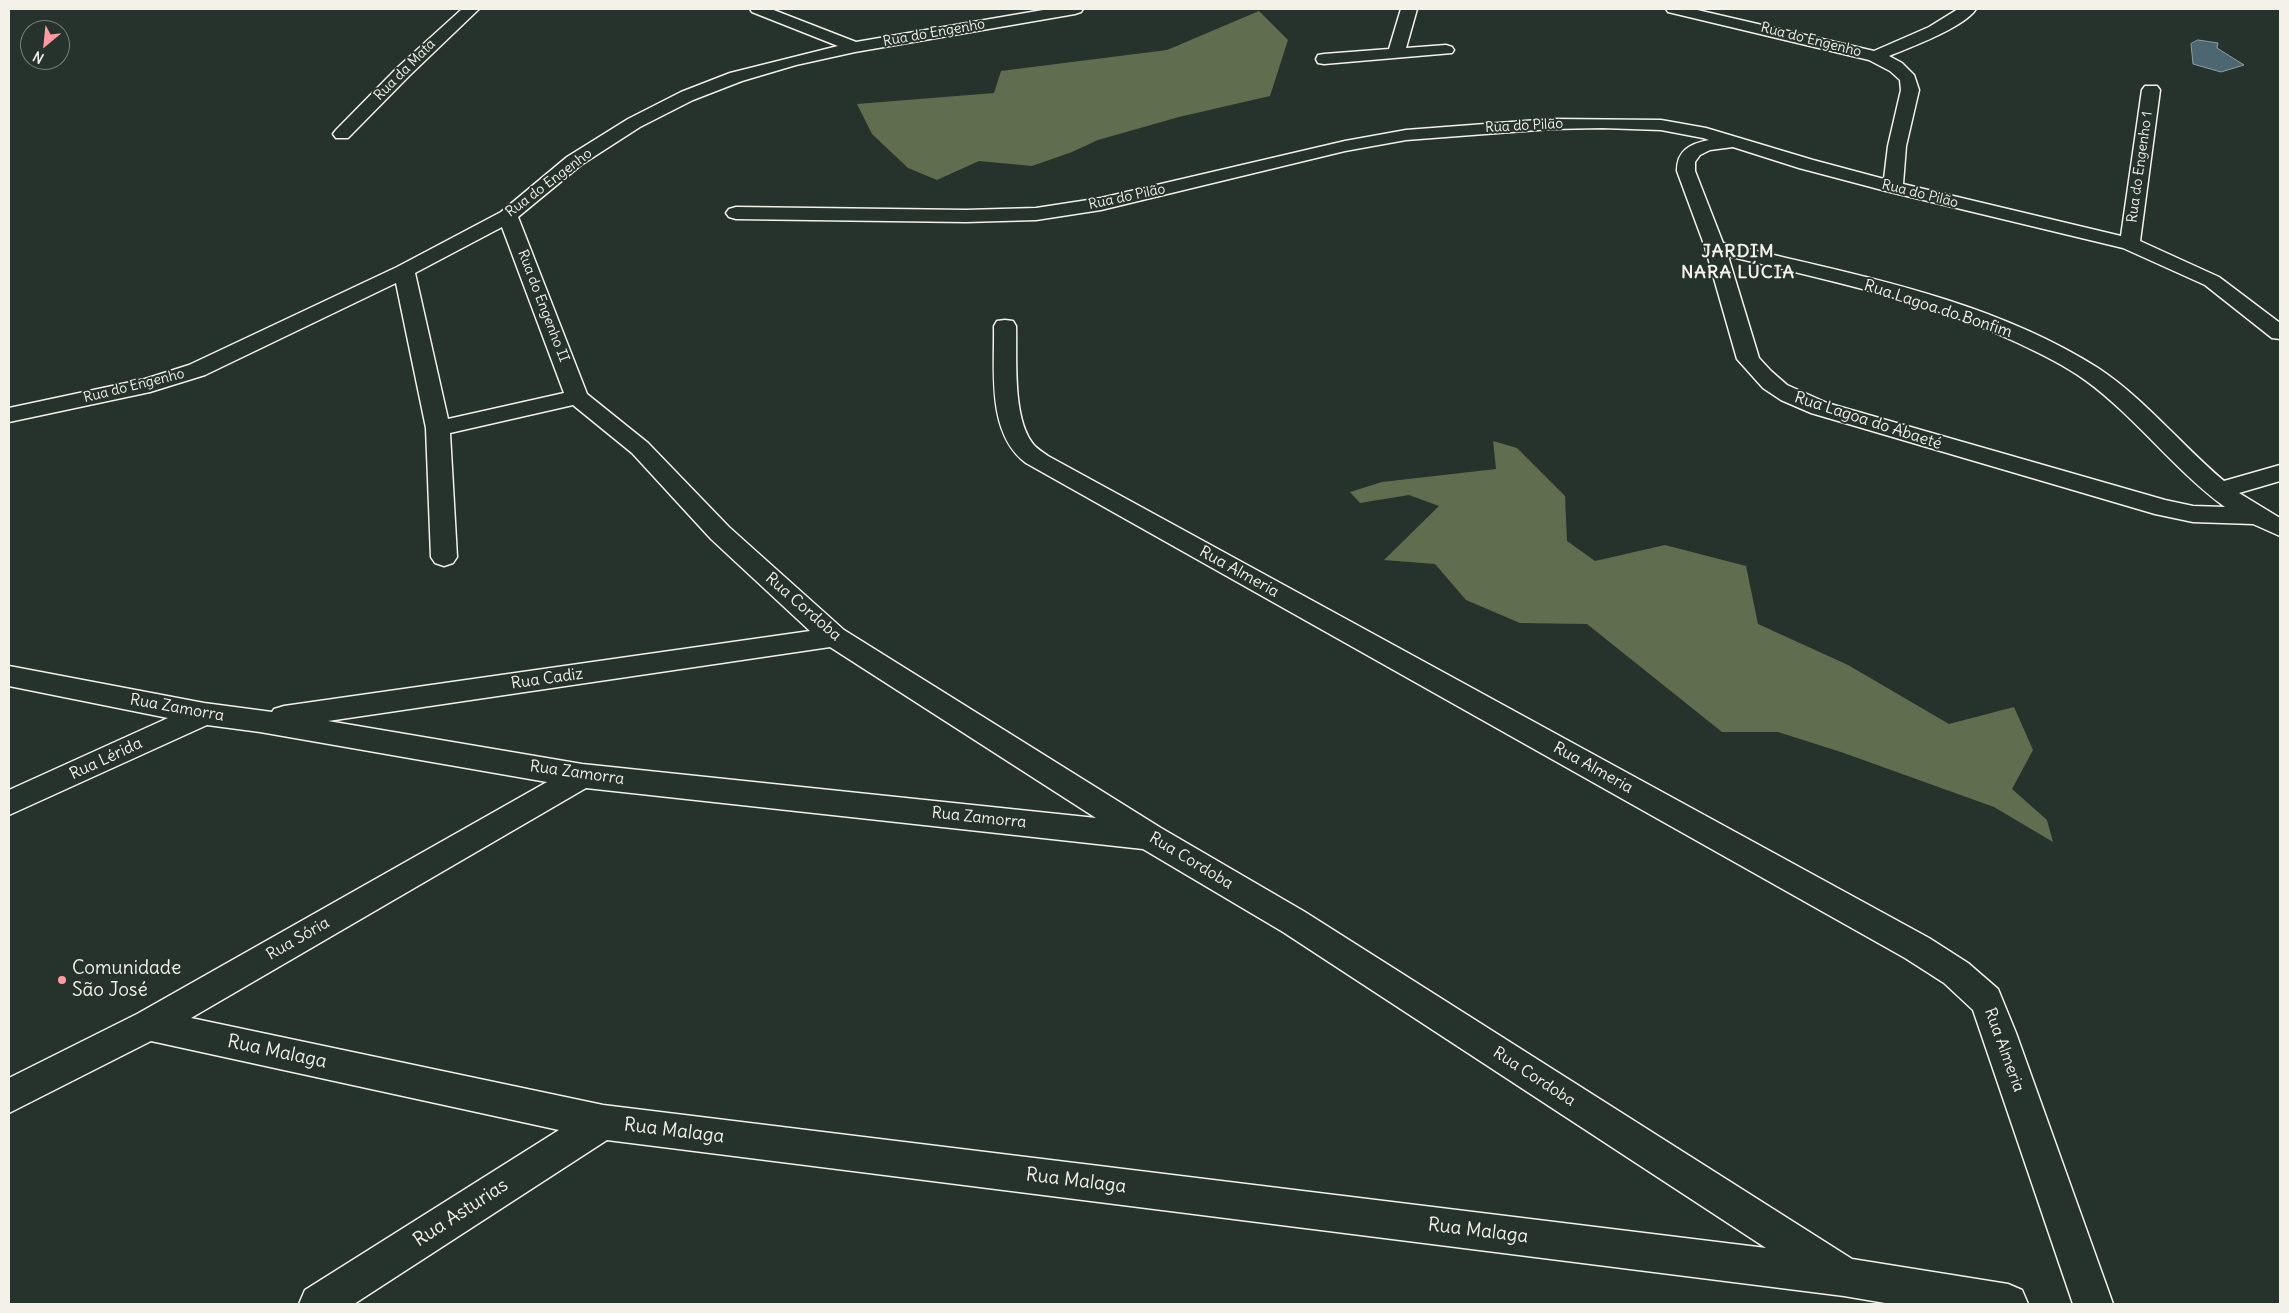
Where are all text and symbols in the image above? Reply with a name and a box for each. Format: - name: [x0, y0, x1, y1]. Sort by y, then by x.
- street label: Rua do Engenho: [882, 16, 986, 50]
- street label: Rua do Engenho: [1759, 19, 1863, 61]
- north arrow: [20, 20, 70, 70]
- street label: Rua da Mata: [371, 36, 439, 104]
- text: N: [30, 47, 47, 68]
- street label: Rua do Engenho 1: [2124, 110, 2156, 224]
- street label: Rua do Pilão: [1485, 116, 1563, 136]
- street label: Rua do Engenho: [503, 145, 595, 221]
- street label: Rua do Pilão: [1880, 176, 1960, 212]
- street label: Rua do Pilão: [1087, 181, 1167, 213]
- district label: JARDIM NARA LÚCIA: [1680, 241, 1796, 284]
- street label: Rua do Engenho II: [514, 247, 572, 365]
- street label: Rua Lagoa do Bonfim: [1862, 276, 2014, 342]
- street label: Rua do Engenho: [82, 365, 186, 407]
- street label: Rua Lagoa do Abaeté: [1792, 388, 1944, 454]
- street label: Rua Almeria: [1196, 542, 1282, 602]
- street label: Rua Cordoba: [761, 569, 845, 645]
- street label: Rua Cadiz: [510, 664, 584, 694]
- street label: Rua Zamorra: [128, 690, 226, 726]
- street label: Rua Lérida: [67, 734, 145, 784]
- street label: Rua Almeria: [1550, 738, 1636, 798]
- street label: Rua Zamorra: [528, 757, 626, 789]
- street label: Rua Zamorra: [931, 803, 1027, 833]
- street label: Rua Cordoba: [1146, 828, 1236, 894]
- street label: Rua Sória: [263, 913, 333, 965]
- place label: Comunidade São José: [72, 958, 181, 1002]
- marker: Comunidade São José: [56, 974, 68, 986]
- street label: Rua Almeria: [1980, 1005, 2028, 1095]
- street label: Rua Malaga: [225, 1030, 329, 1074]
- street label: Rua Cordoba: [1489, 1043, 1579, 1111]
- street label: Rua Malaga: [623, 1114, 725, 1148]
- street label: Rua Malaga: [1025, 1164, 1127, 1198]
- street label: Rua Asturias: [409, 1174, 513, 1252]
- street label: Rua Malaga: [1427, 1214, 1529, 1248]

